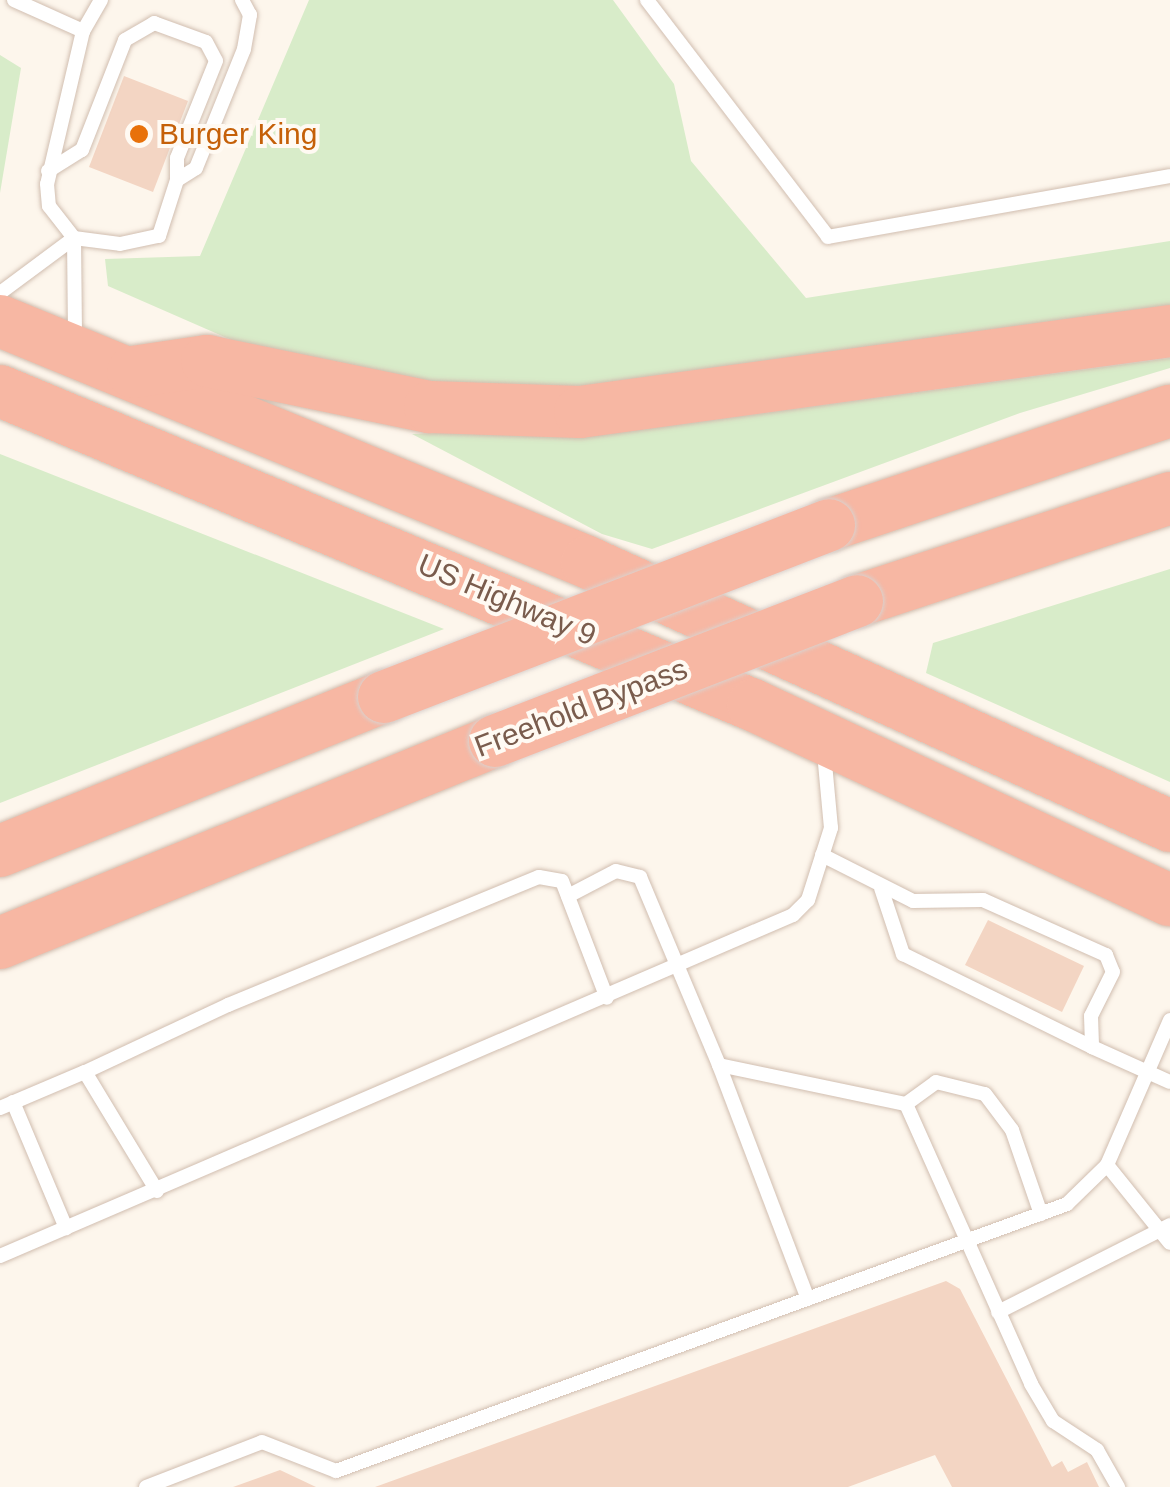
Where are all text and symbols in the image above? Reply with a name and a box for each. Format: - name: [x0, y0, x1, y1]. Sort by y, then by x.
- place label: Burger King: [159, 116, 317, 152]
- marker: Burger King: [128, 123, 150, 145]
- street label: US Highway 9: [412, 546, 602, 654]
- street label: Freehold Bypass: [469, 651, 693, 765]

